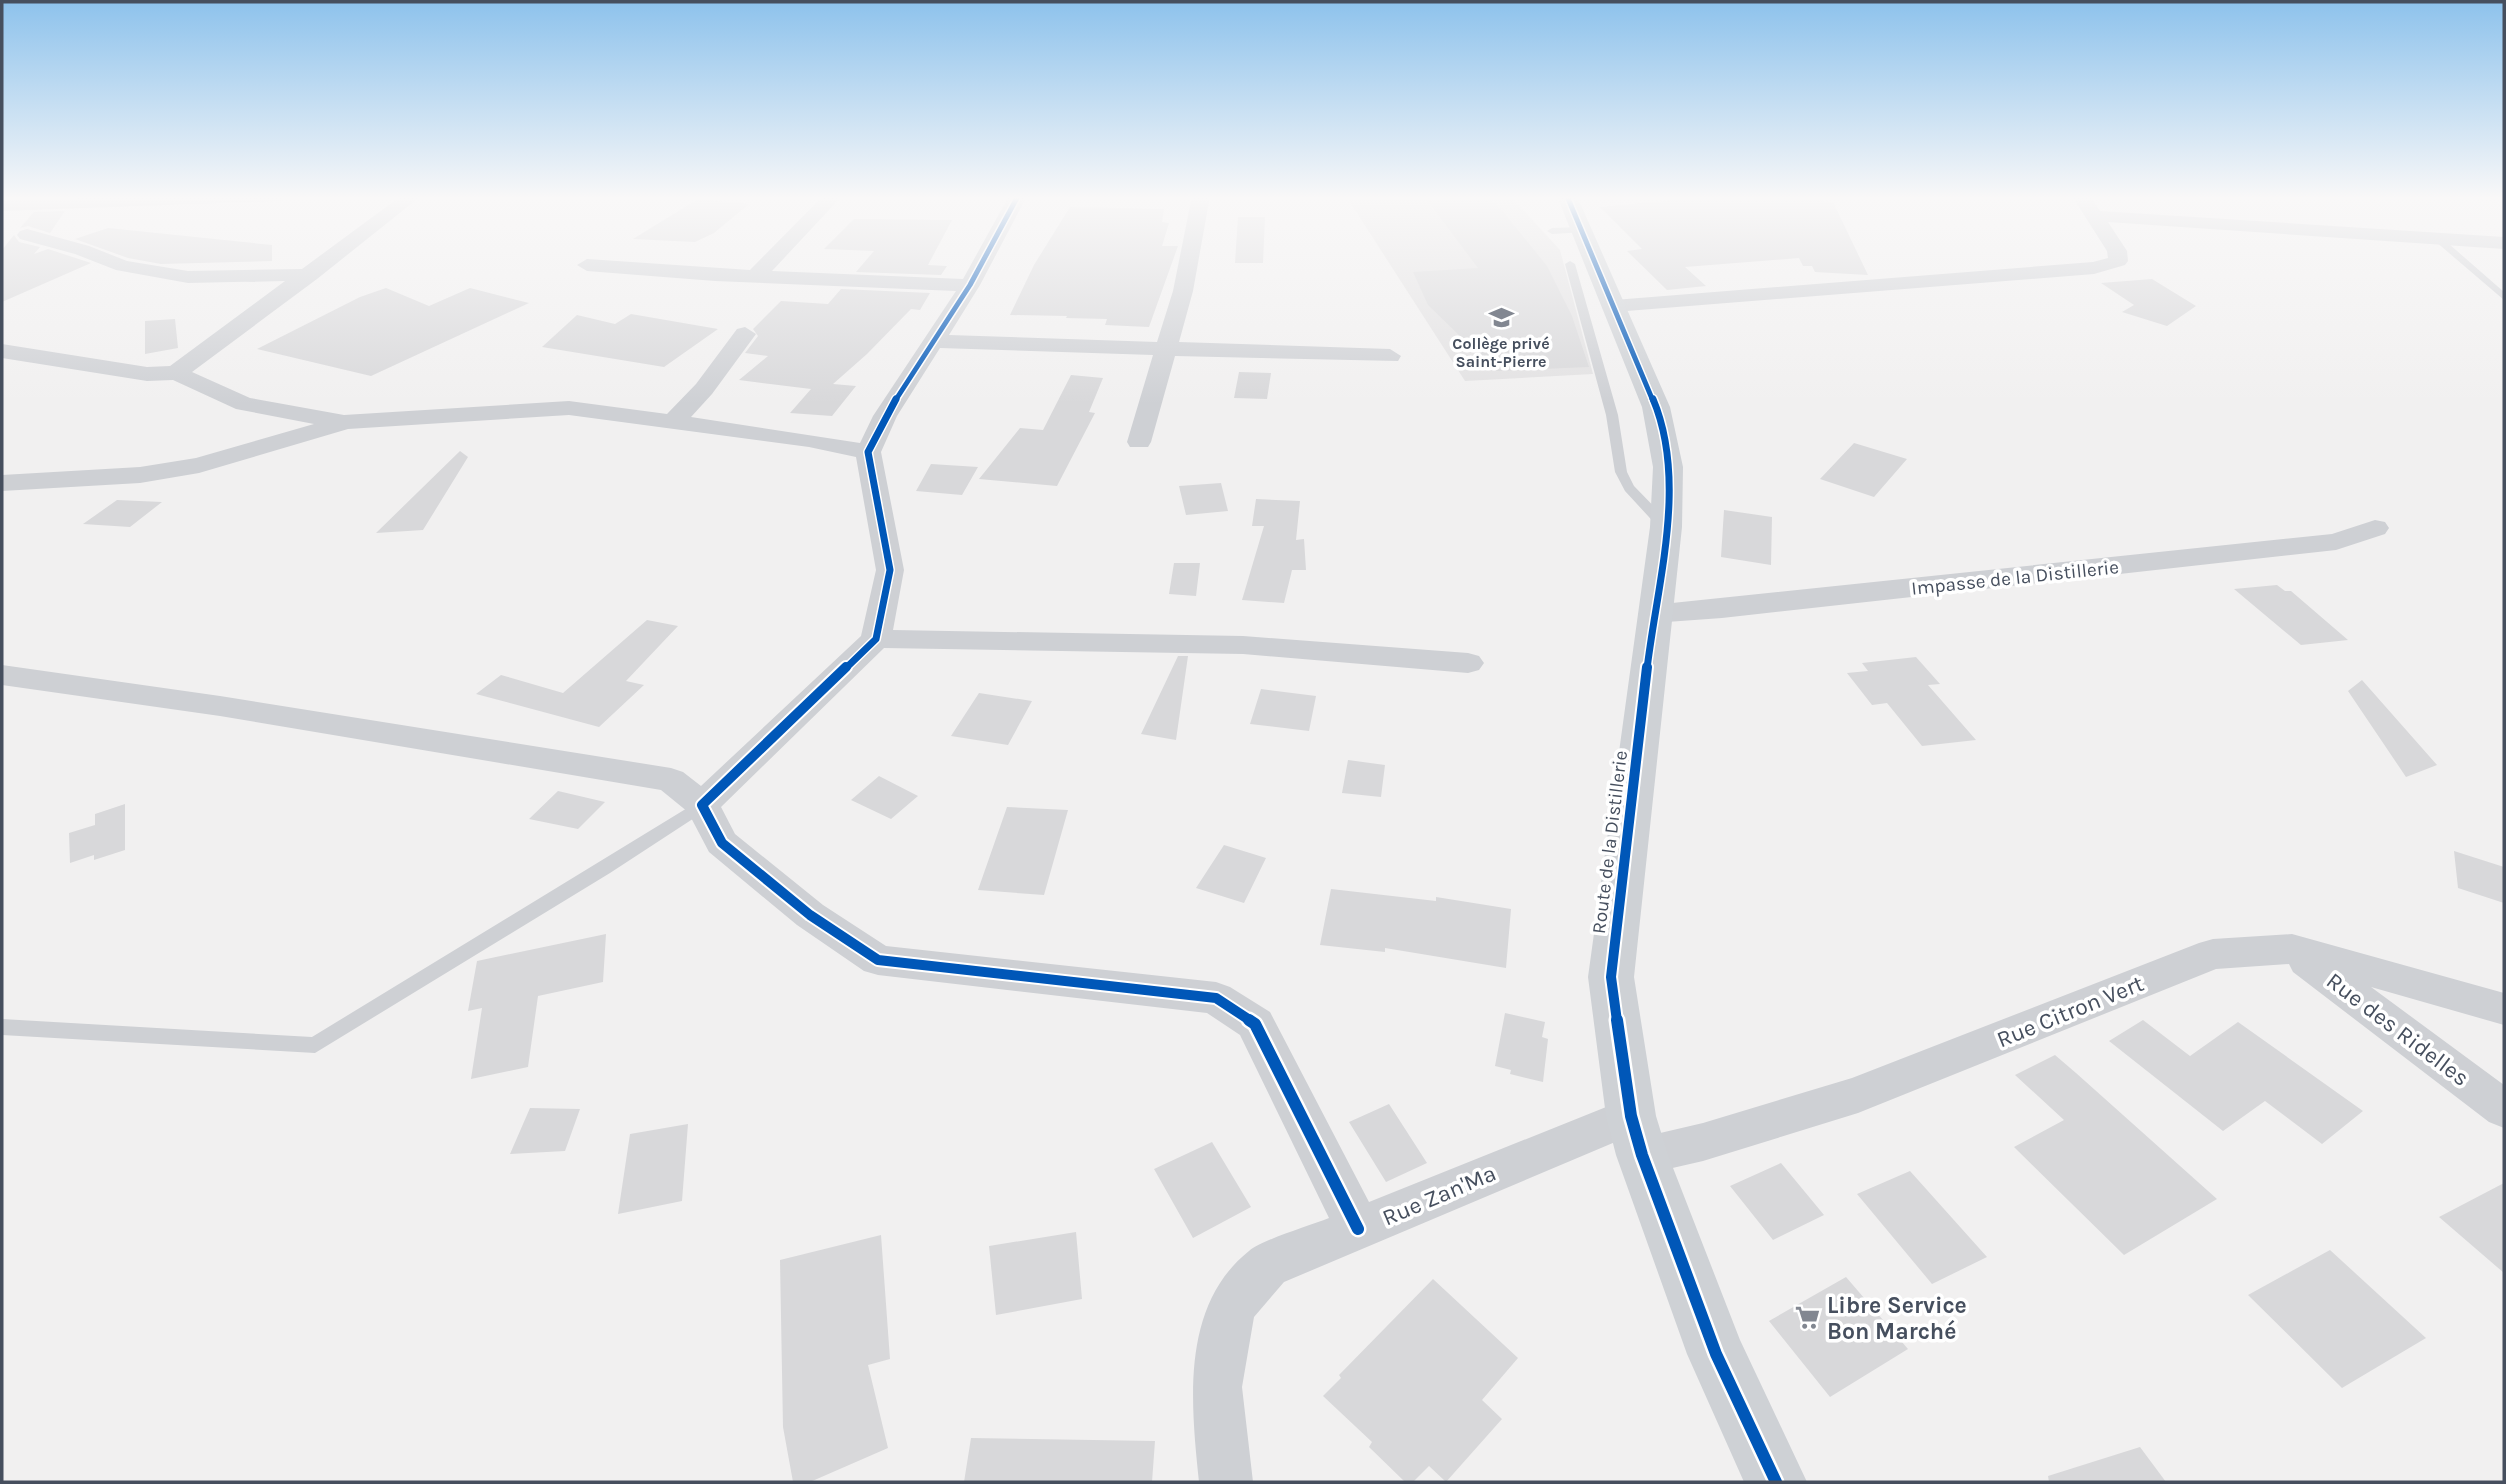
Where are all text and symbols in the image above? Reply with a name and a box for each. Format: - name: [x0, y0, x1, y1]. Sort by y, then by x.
- school or university icon: Collège privé Saint-Pierre: [1487, 303, 1515, 331]
- place label: Collège privé Saint-Pierre: [1452, 334, 1550, 371]
- street label: Impasse de la Distillerie: [1910, 556, 2120, 600]
- street label: Route de la Distillerie: [1588, 749, 1632, 935]
- street label: Rue des Ridelles: [2321, 967, 2474, 1092]
- street label: Rue Citron Vert: [1993, 970, 2148, 1053]
- street label: Rue Zan'Ma: [1378, 1159, 1500, 1231]
- place label: Libre Service Bon Marché: [1827, 1292, 1967, 1345]
- supermarket icon: Libre Service Bon Marché: [1793, 1304, 1821, 1332]

